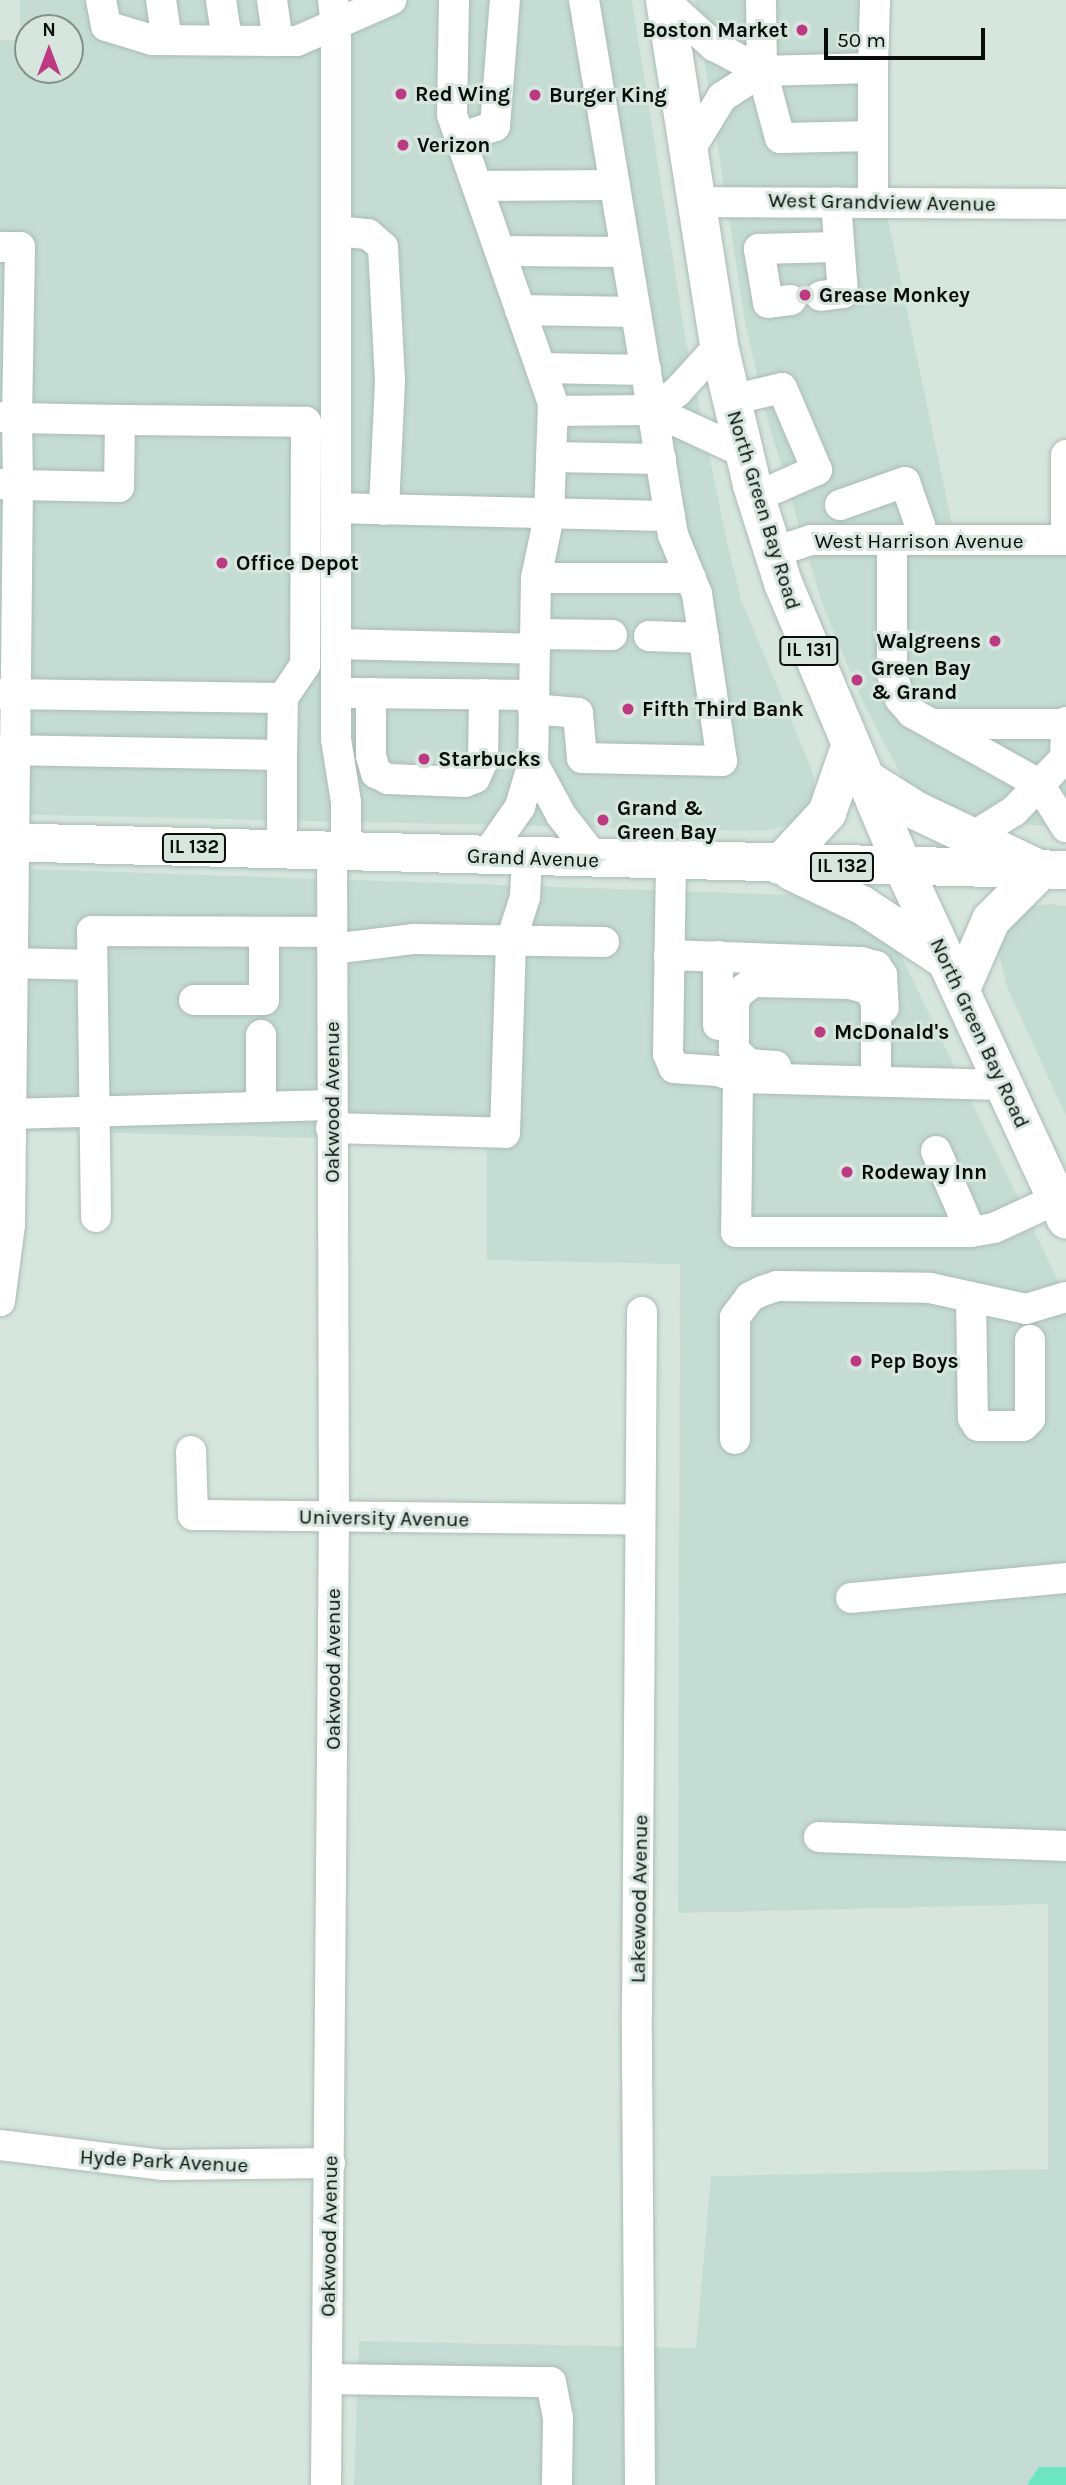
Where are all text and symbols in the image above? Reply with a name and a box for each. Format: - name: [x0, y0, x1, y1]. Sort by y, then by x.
- north arrow: [14, 14, 84, 84]
- scale bar: [828, 14, 989, 58]
- place label: Boston Market: [642, 17, 788, 43]
- text: N: [42, 19, 56, 41]
- marker: Boston Market: [794, 22, 810, 38]
- text: 50 m: [837, 28, 886, 52]
- place label: Red Wing: [415, 81, 510, 107]
- place label: Burger King: [549, 82, 667, 108]
- marker: Red Wing: [393, 86, 409, 102]
- marker: Burger King: [527, 87, 543, 103]
- place label: Verizon: [417, 132, 490, 158]
- marker: Verizon: [395, 137, 411, 153]
- street label: West Grandview Avenue: [768, 187, 996, 217]
- place label: Grease Monkey: [819, 282, 970, 308]
- marker: Grease Monkey: [797, 287, 813, 303]
- street label: North Green Bay Road: [722, 407, 806, 613]
- street label: West Harrison Avenue: [814, 528, 1024, 554]
- place label: Office Depot: [236, 550, 359, 576]
- marker: Office Depot: [214, 555, 230, 571]
- place label: Walgreens: [876, 628, 981, 654]
- marker: Walgreens: [987, 633, 1003, 649]
- road number: IL 131: [779, 636, 839, 666]
- place label: Green Bay & Grand: [871, 655, 971, 705]
- marker: Green Bay & Grand: [849, 672, 865, 688]
- place label: Fifth Third Bank: [642, 696, 804, 722]
- marker: Fifth Third Bank: [620, 701, 636, 717]
- place label: Starbucks: [438, 746, 541, 772]
- marker: Starbucks: [416, 751, 432, 767]
- place label: Grand & Green Bay: [617, 795, 717, 845]
- marker: Grand & Green Bay: [595, 812, 611, 828]
- road number: IL 132: [161, 832, 227, 863]
- street label: Grand Avenue: [467, 843, 599, 873]
- road number: IL 132: [809, 852, 875, 882]
- street label: North Green Bay Road: [925, 934, 1035, 1132]
- place label: McDonald's: [834, 1019, 949, 1045]
- street label: Oakwood Avenue: [319, 1021, 345, 1183]
- marker: McDonald's: [812, 1024, 828, 1040]
- place label: Rodeway Inn: [861, 1159, 987, 1185]
- marker: Rodeway Inn: [839, 1164, 855, 1180]
- place label: Pep Boys: [870, 1348, 959, 1374]
- marker: Pep Boys: [848, 1353, 864, 1369]
- street label: University Avenue: [298, 1504, 470, 1532]
- street label: Oakwood Avenue: [320, 1588, 346, 1750]
- street label: Lakewood Avenue: [625, 1814, 653, 1984]
- street label: Hyde Park Avenue: [79, 2144, 249, 2178]
- street label: Oakwood Avenue: [315, 2155, 343, 2317]

